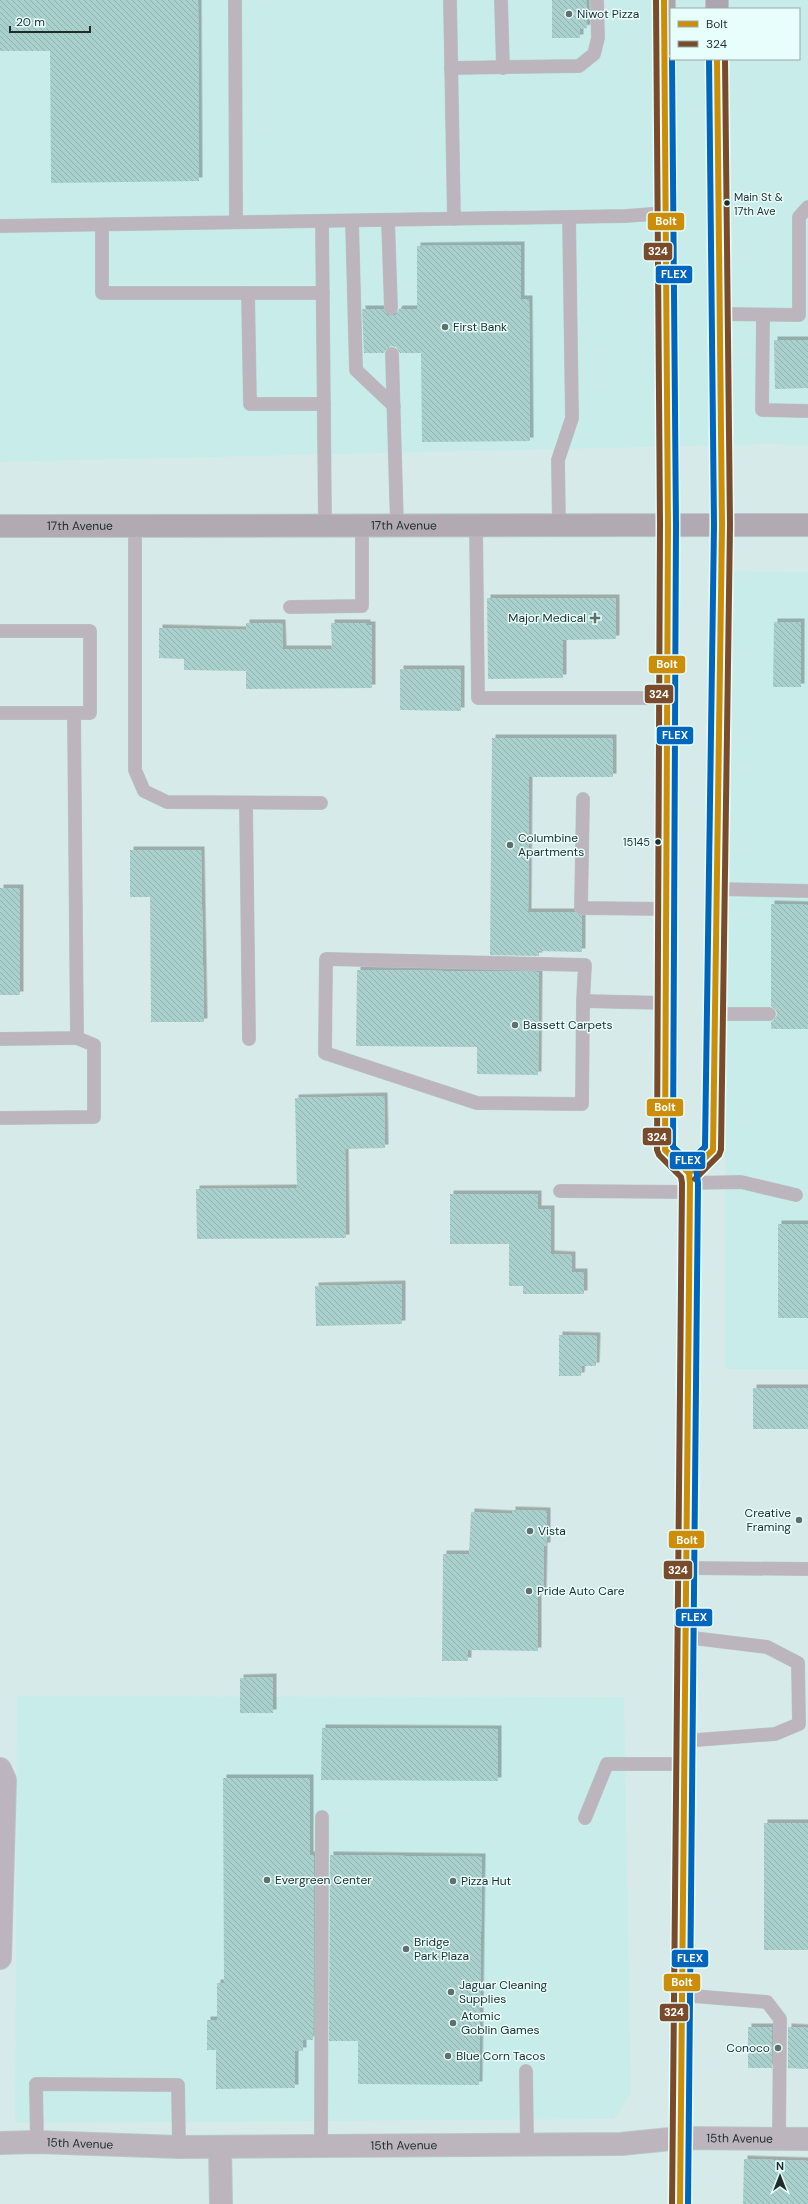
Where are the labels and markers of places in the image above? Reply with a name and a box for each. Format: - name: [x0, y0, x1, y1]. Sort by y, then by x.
- place label: Niwot Pizza: [577, 6, 639, 22]
- marker: Niwot Pizza: [564, 9, 574, 19]
- place label: Main St & 17th Ave: [734, 190, 783, 218]
- marker: Main St & 17th Ave: [722, 198, 732, 208]
- place label: First Bank: [453, 319, 507, 335]
- marker: First Bank: [440, 322, 450, 332]
- place label: Major Medical: [508, 610, 586, 626]
- marker: Major Medical: [589, 612, 601, 624]
- place label: Columbine Apartments: [518, 830, 584, 860]
- place label: 15145: [623, 835, 650, 849]
- marker: 15145: [653, 837, 663, 847]
- marker: Columbine Apartments: [505, 840, 515, 850]
- place label: Bassett Carpets: [523, 1017, 612, 1033]
- marker: Bassett Carpets: [510, 1020, 520, 1030]
- place label: Creative Framing: [745, 1505, 791, 1535]
- marker: Creative Framing: [794, 1515, 804, 1525]
- place label: Vista: [538, 1523, 566, 1539]
- marker: Vista: [525, 1526, 535, 1536]
- place label: Pride Auto Care: [537, 1583, 625, 1599]
- marker: Pride Auto Care: [524, 1586, 534, 1596]
- place label: Evergreen Center: [275, 1872, 372, 1888]
- place label: Pizza Hut: [461, 1873, 512, 1889]
- marker: Evergreen Center: [262, 1875, 272, 1885]
- marker: Pizza Hut: [448, 1876, 458, 1886]
- place label: Bridge Park Plaza: [414, 1934, 469, 1964]
- marker: Bridge Park Plaza: [401, 1944, 411, 1954]
- place label: Jaguar Cleaning Supplies: [459, 1977, 548, 2007]
- marker: Jaguar Cleaning Supplies: [446, 1987, 456, 1997]
- place label: Atomic Goblin Games: [461, 2008, 540, 2038]
- marker: Atomic Goblin Games: [448, 2018, 458, 2028]
- place label: Conoco: [726, 2040, 770, 2056]
- marker: Conoco: [773, 2043, 783, 2053]
- place label: Blue Corn Tacos: [456, 2048, 545, 2064]
- marker: Blue Corn Tacos: [443, 2051, 453, 2061]

